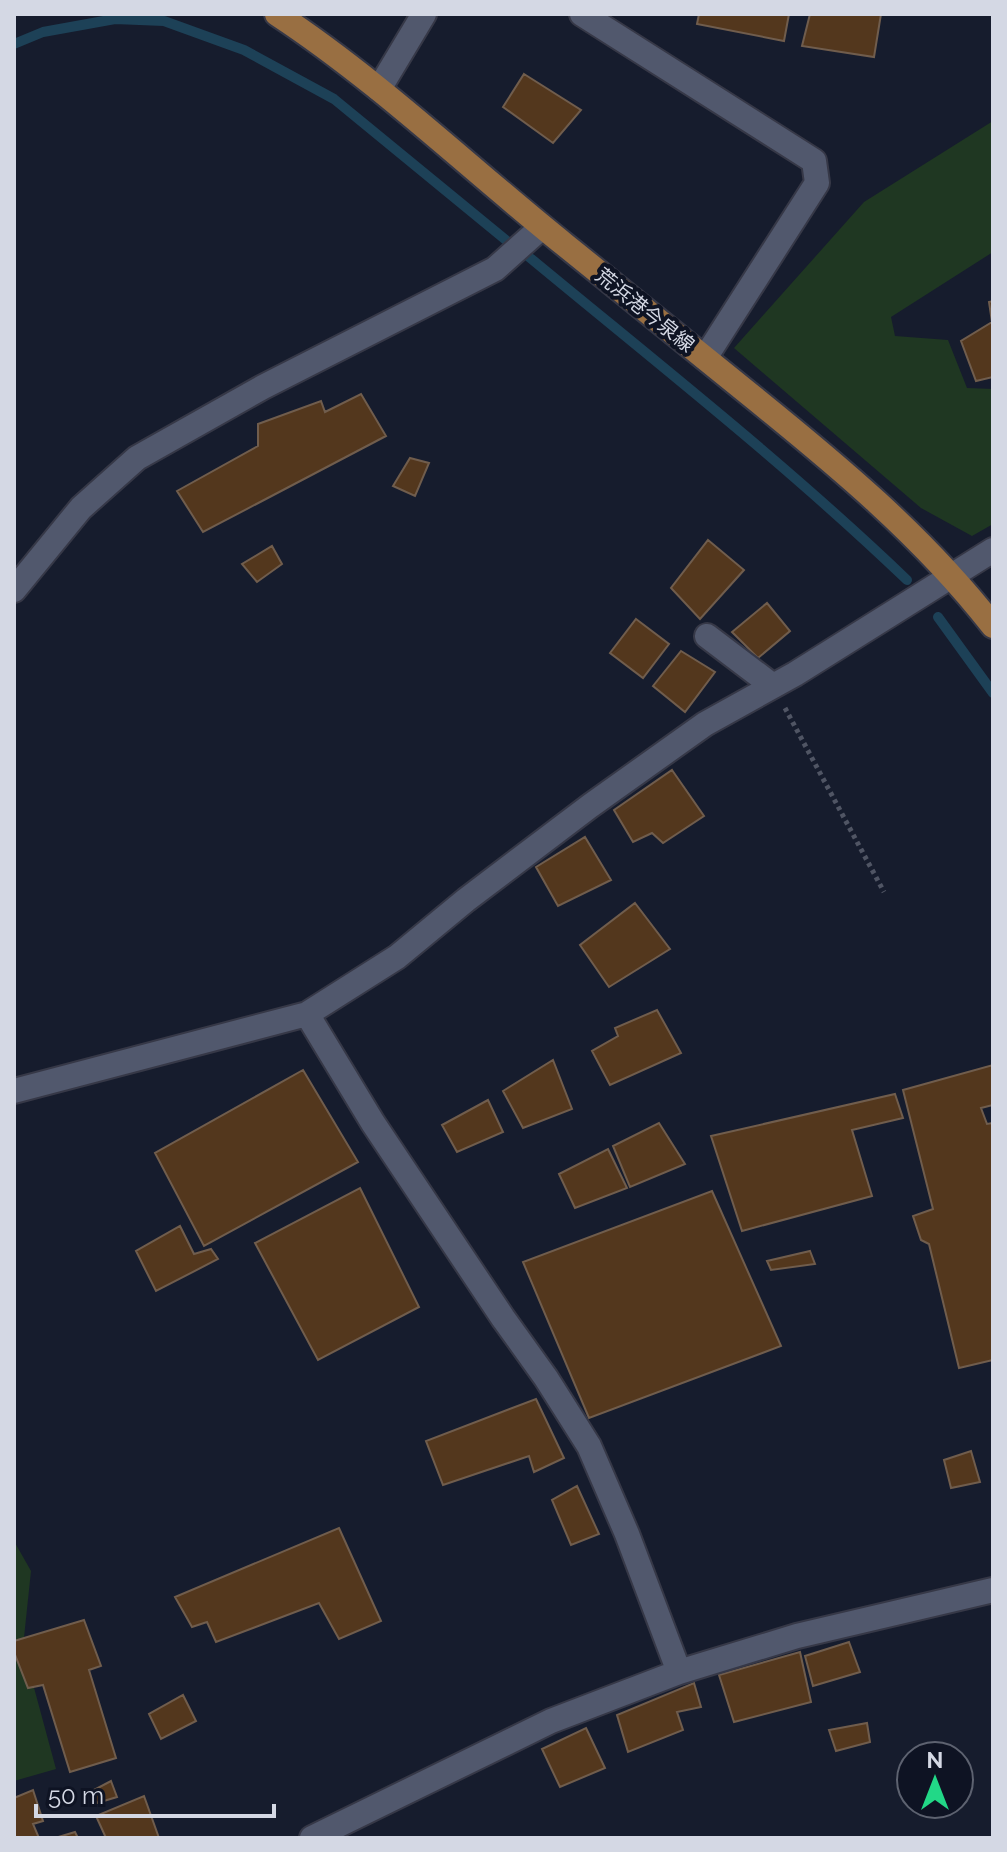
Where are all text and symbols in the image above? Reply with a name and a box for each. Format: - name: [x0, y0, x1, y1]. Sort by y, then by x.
- street label: 荒浜港今泉線: [591, 263, 699, 357]
- north arrow: [895, 1740, 975, 1820]
- text: N: [927, 1747, 943, 1773]
- scale bar: [36, 1768, 274, 1818]
- text: 50 m: [48, 1781, 104, 1810]

